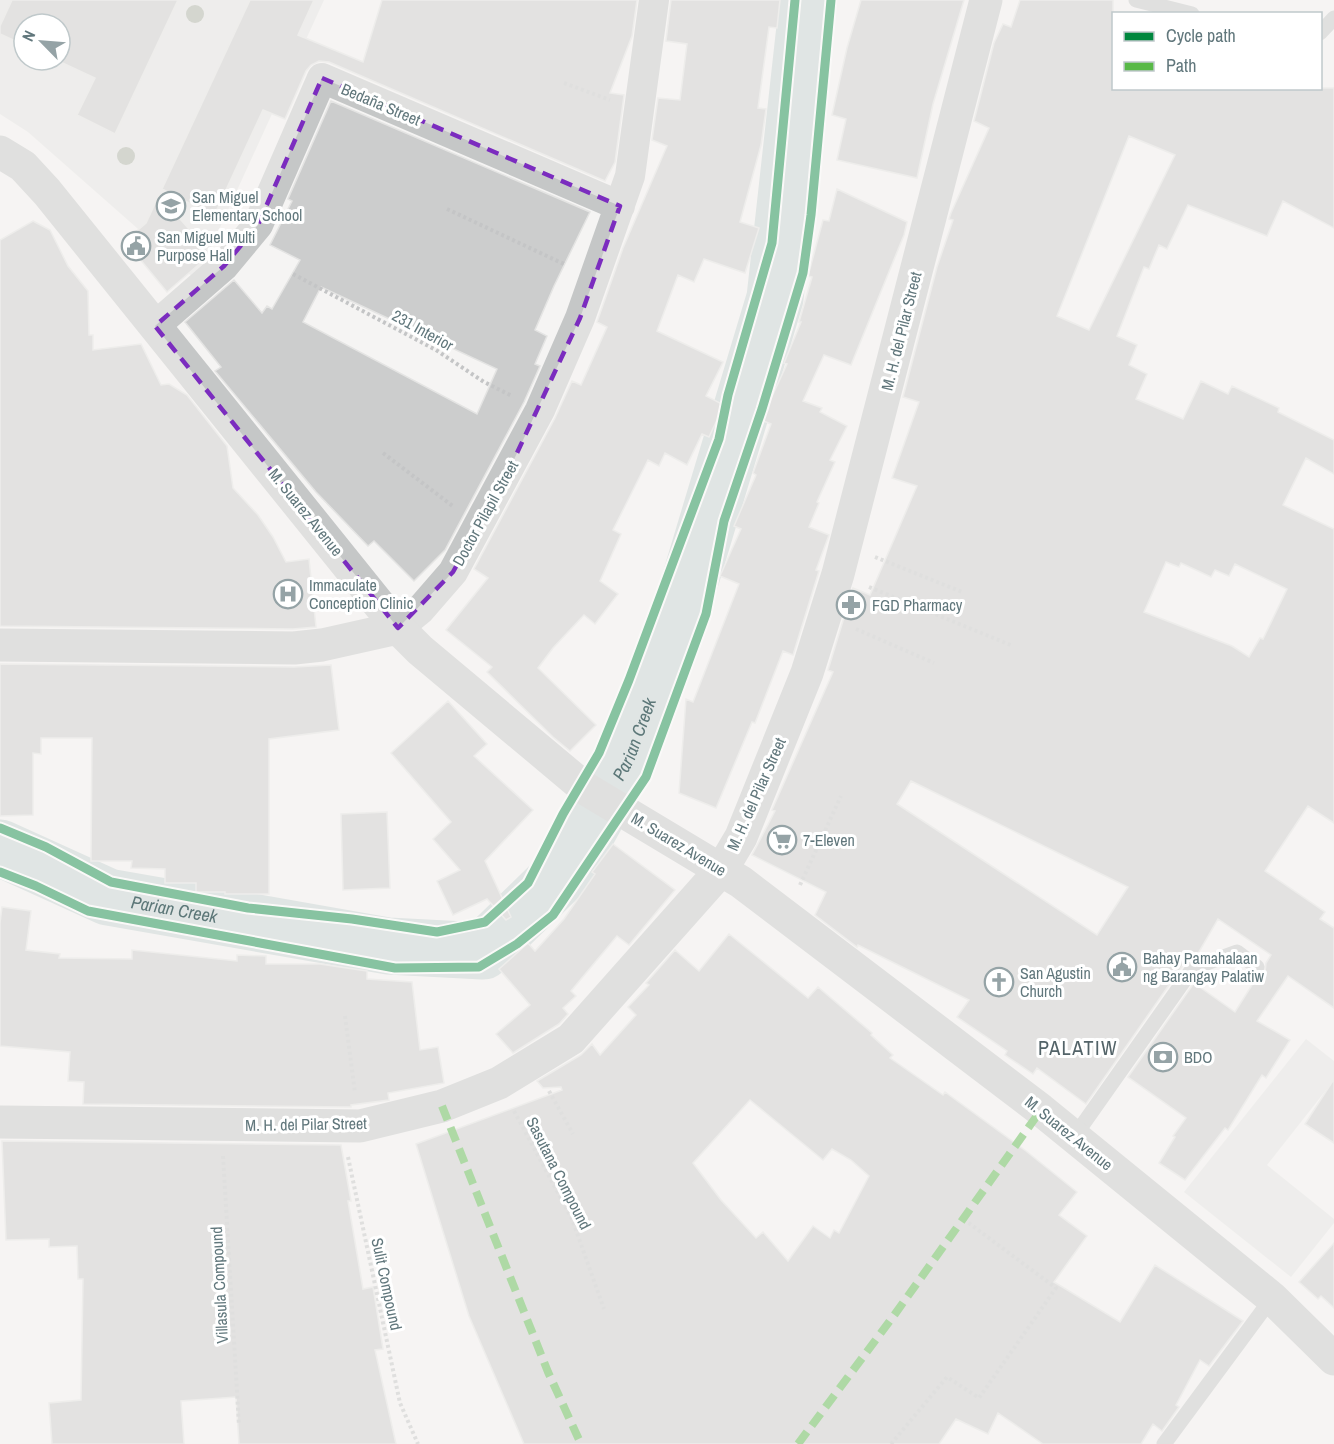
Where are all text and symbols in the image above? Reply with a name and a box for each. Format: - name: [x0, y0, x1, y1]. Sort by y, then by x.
- north arrow: [12, 12, 72, 72]
- legend: [1112, 12, 1322, 90]
- text: Cycle path: [1166, 23, 1236, 48]
- text: N: [16, 27, 40, 45]
- text: Path: [1166, 53, 1196, 78]
- street label: Bedaña Street: [338, 77, 424, 131]
- place label: San Miguel Elementary School: [192, 186, 302, 226]
- school or university icon: San Miguel Elementary School: [155, 190, 187, 222]
- place label: San Miguel Multi Purpose Hall: [157, 226, 255, 266]
- public building icon: San Miguel Multi Purpose Hall: [120, 230, 152, 262]
- street label: M. H. del Pilar Street: [876, 269, 926, 393]
- street label: 231 Interior: [388, 304, 458, 356]
- street label: Doctor Pilapil Street: [447, 456, 523, 570]
- street label: M. Suarez Avenue: [264, 464, 348, 560]
- place label: Immaculate Conception Clinic: [309, 574, 414, 614]
- hospital icon: Immaculate Conception Clinic: [272, 578, 304, 610]
- pharmacy icon: FGD Pharmacy: [835, 589, 867, 621]
- place label: FGD Pharmacy: [872, 594, 963, 616]
- water label: Parian Creek: [606, 693, 662, 785]
- street label: M. H. del Pilar Street: [721, 734, 791, 854]
- street label: M. Suarez Avenue: [627, 807, 731, 881]
- supermarket icon: 7-Eleven: [766, 824, 798, 856]
- place label: 7-Eleven: [803, 829, 855, 851]
- water label: Parian Creek: [129, 889, 220, 929]
- place label: Bahay Pamahalaan ng Barangay Palatiw: [1143, 947, 1265, 987]
- public building icon: Bahay Pamahalaan ng Barangay Palatiw: [1106, 951, 1138, 983]
- place label: San Agustin Church: [1020, 962, 1091, 1002]
- church icon: San Agustin Church: [983, 966, 1015, 998]
- district label: PALATIW: [1038, 1034, 1118, 1061]
- bank icon: BDO: [1147, 1041, 1179, 1073]
- place label: BDO: [1184, 1046, 1212, 1068]
- street label: M. Suarez Avenue: [1021, 1091, 1117, 1175]
- street label: M. H. del Pilar Street: [245, 1112, 367, 1136]
- street label: Sasutana Compound: [521, 1113, 597, 1233]
- street label: Villasula Compound: [205, 1226, 233, 1344]
- street label: Sulit Compound: [366, 1236, 408, 1332]

